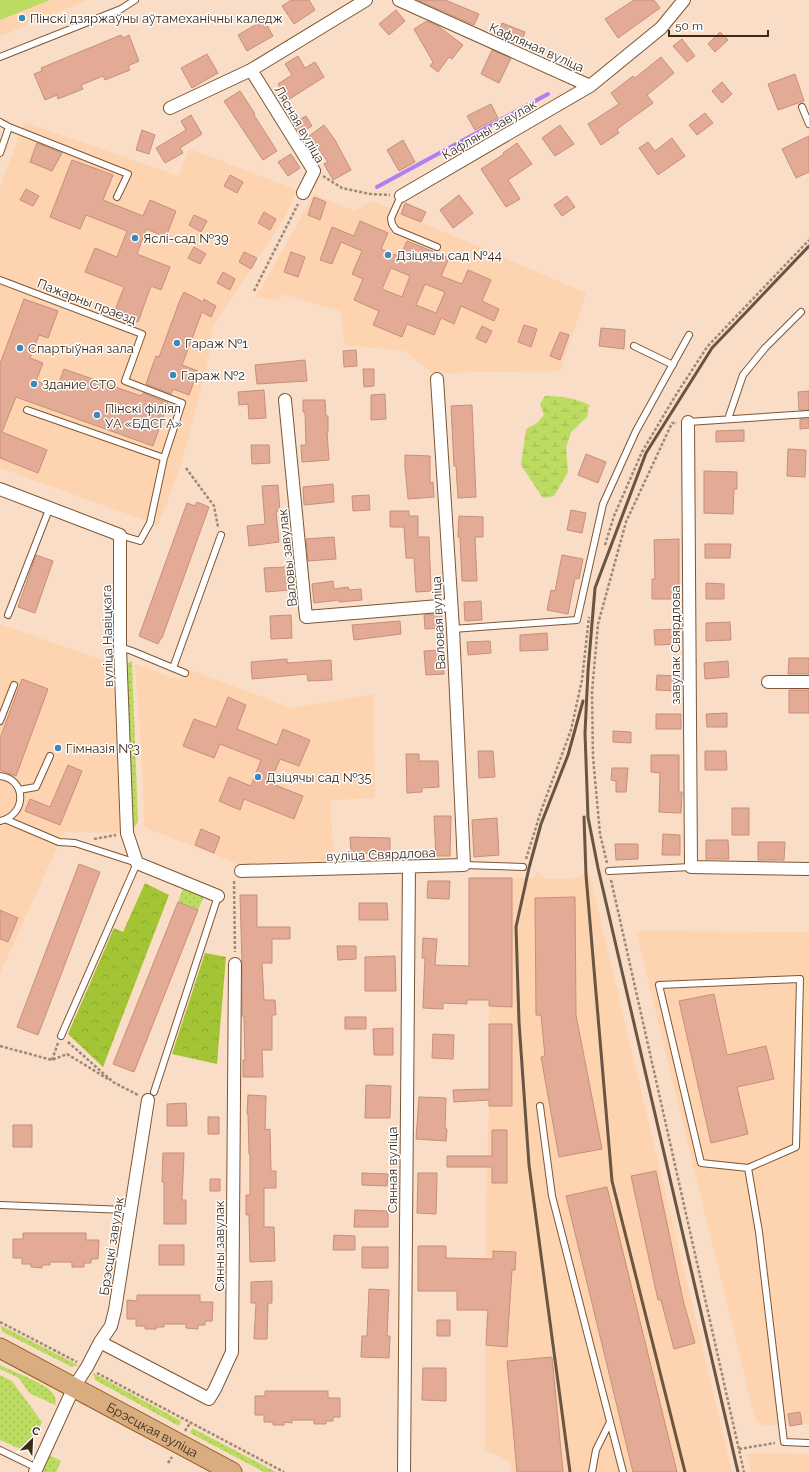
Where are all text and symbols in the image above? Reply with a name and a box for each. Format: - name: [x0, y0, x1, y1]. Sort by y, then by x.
- place label: Пінскі дзяржаўны аўтамеханічны каледж: [30, 11, 283, 26]
- scale bar: [669, 12, 768, 38]
- marker: Пінскі дзяржаўны аўтамеханічны каледж: [17, 13, 27, 23]
- text: 50 m: [675, 19, 703, 33]
- street label: Кафляная вуліца: [487, 20, 586, 75]
- street label: Лясная вуліца: [271, 83, 328, 166]
- street label: Кафляны завулак: [439, 96, 539, 163]
- place label: Яслі-сад №39: [143, 231, 229, 246]
- marker: Яслі-сад №39: [130, 233, 140, 243]
- place label: Дзіцячы сад №44: [396, 248, 502, 263]
- marker: Дзіцячы сад №44: [383, 250, 393, 260]
- street label: Пажарны праезд: [35, 276, 139, 327]
- place label: Гараж №1: [185, 336, 248, 351]
- marker: Гараж №1: [172, 338, 182, 348]
- place label: Спартыўная зала: [28, 341, 134, 356]
- marker: Спартыўная зала: [15, 343, 25, 353]
- place label: Гараж №2: [181, 368, 245, 383]
- marker: Гараж №2: [168, 370, 178, 380]
- place label: Здание СТО: [42, 377, 116, 392]
- marker: Здание СТО: [29, 379, 39, 389]
- place label: Пінскі філіял УА «БДСГА»: [105, 401, 182, 431]
- marker: Пінскі філіял УА «БДСГА»: [92, 410, 102, 420]
- street label: Валовы завулак: [275, 508, 300, 608]
- street label: Валовая вуліца: [429, 576, 448, 670]
- street label: вуліца Навіцкага: [99, 585, 116, 687]
- street label: завулак Свярдлова: [668, 586, 683, 704]
- place label: Гімназія №3: [66, 741, 140, 756]
- marker: Гімназія №3: [53, 743, 63, 753]
- place label: Дзіцячы сад №35: [266, 770, 372, 785]
- marker: Дзіцячы сад №35: [253, 772, 263, 782]
- street label: вуліца Свярдлова: [326, 845, 436, 864]
- street label: Сянная вуліца: [385, 1127, 400, 1213]
- street label: Брэсцкі завулак: [96, 1195, 127, 1296]
- street label: Сянны завулак: [212, 1200, 227, 1292]
- street label: Брэсцкая вуліца: [104, 1400, 201, 1460]
- north arrow: [12, 1420, 52, 1460]
- text: С: [30, 1424, 42, 1439]

